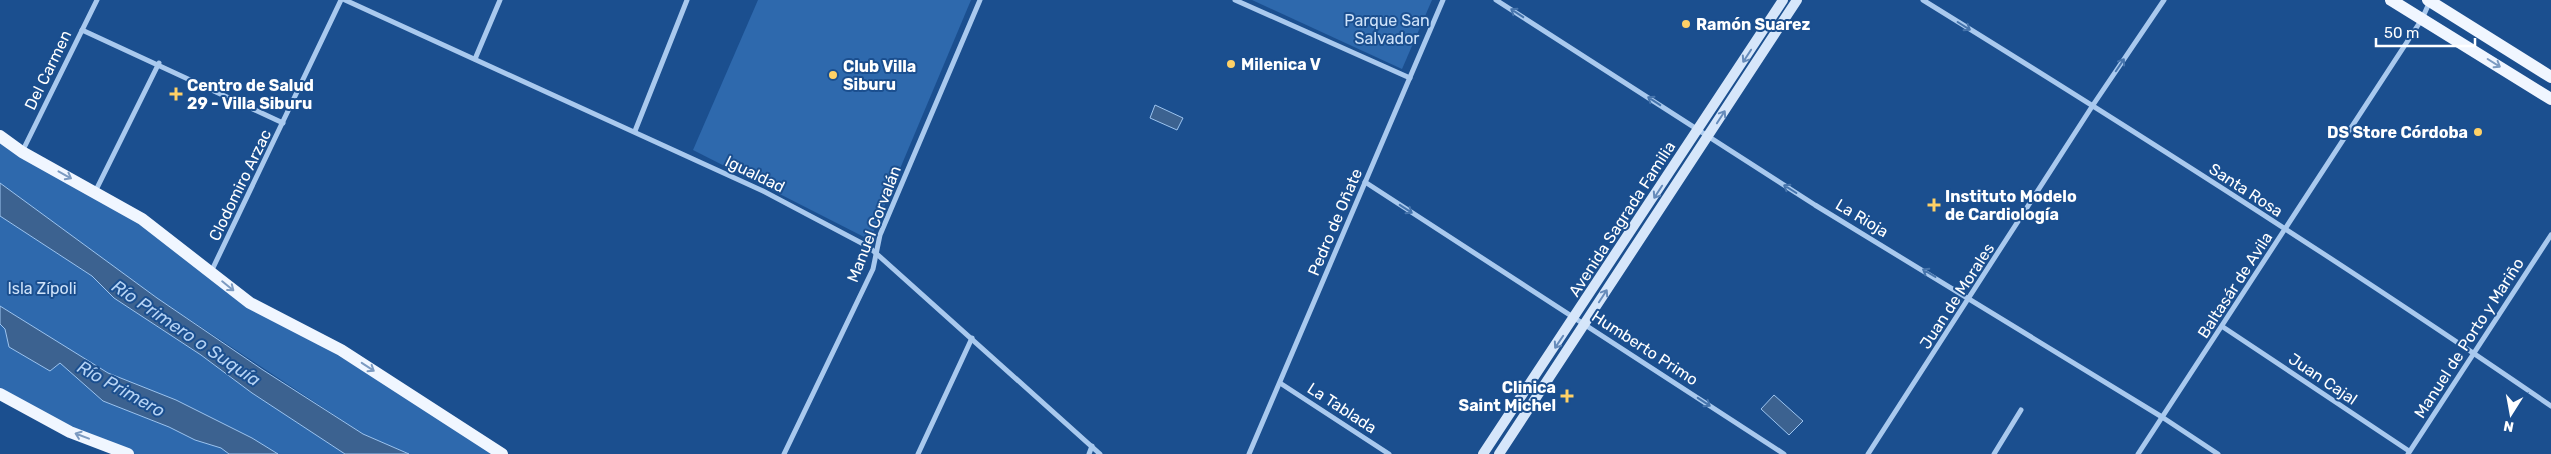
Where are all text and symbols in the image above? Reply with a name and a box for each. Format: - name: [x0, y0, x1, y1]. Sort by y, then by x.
- one-way arrow: [1510, 8, 1524, 18]
- park label: Parque San Salvador: [1344, 11, 1430, 48]
- place label: Ramón Suarez: [1696, 15, 1811, 34]
- scale bar: [2376, 15, 2475, 47]
- marker: Ramón Suarez: [1680, 18, 1692, 30]
- one-way arrow: [1957, 21, 1971, 31]
- text: 50 m: [2384, 24, 2419, 42]
- street label: Del Carmen: [21, 27, 75, 113]
- one-way arrow: [1742, 48, 1752, 62]
- place label: Milenica V: [1241, 55, 1321, 74]
- place label: Club Villa Siburu: [843, 57, 916, 94]
- marker: Milenica V: [1225, 58, 1237, 70]
- one-way arrow: [2115, 58, 2126, 72]
- one-way arrow: [2486, 59, 2500, 69]
- marker: Club Villa Siburu: [827, 69, 839, 81]
- place label: Centro de Salud 29 - Villa Siburu: [187, 76, 314, 113]
- marker: Centro de Salud 29 - Villa Siburu: [169, 87, 183, 101]
- one-way arrow: [1647, 95, 1661, 105]
- one-way arrow: [1716, 110, 1726, 124]
- place label: DS Store Córdoba: [2327, 123, 2468, 142]
- street label: Clodomiro Arzac: [205, 126, 275, 244]
- marker: DS Store Córdoba: [2472, 126, 2484, 138]
- street label: Avenida Sagrada Familia: [1565, 138, 1679, 300]
- street label: Igualdad: [722, 151, 788, 197]
- street label: Santa Rosa: [2206, 159, 2286, 221]
- street label: Manuel Corvalán: [843, 163, 905, 285]
- street label: Pedro de Oñate: [1304, 166, 1366, 278]
- one-way arrow: [57, 171, 72, 181]
- one-way arrow: [1784, 183, 1798, 193]
- one-way arrow: [1653, 184, 1663, 198]
- place label: Instituto Modelo de Cardiología: [1945, 187, 2077, 224]
- street label: La Rioja: [1832, 195, 1892, 241]
- marker: Instituto Modelo de Cardiología: [1927, 198, 1941, 212]
- one-way arrow: [1399, 204, 1413, 214]
- street label: Baltasár de Avila: [2194, 228, 2276, 342]
- street label: Juan de Morales: [1916, 240, 1998, 352]
- street label: Manuel de Porto y Mariño: [2410, 254, 2528, 422]
- one-way arrow: [1922, 268, 1936, 278]
- water label: Río Primero o Suquía: [108, 275, 264, 391]
- park label: Isla Zípoli: [7, 279, 77, 298]
- one-way arrow: [221, 280, 234, 291]
- one-way arrow: [1598, 290, 1608, 304]
- street label: Humberto Primo: [1588, 307, 1702, 389]
- one-way arrow: [1554, 334, 1564, 348]
- street label: Juan Cajal: [2285, 349, 2361, 409]
- water label: Río Primero: [73, 356, 169, 422]
- one-way arrow: [361, 362, 375, 373]
- place label: Clinica Saint Michel: [1459, 378, 1556, 415]
- street label: La Tablada: [1304, 379, 1380, 437]
- marker: Clinica Saint Michel: [1560, 389, 1574, 403]
- north arrow: [2486, 389, 2536, 439]
- one-way arrow: [1697, 397, 1711, 407]
- text: N: [2502, 417, 2515, 436]
- one-way arrow: [75, 431, 90, 441]

